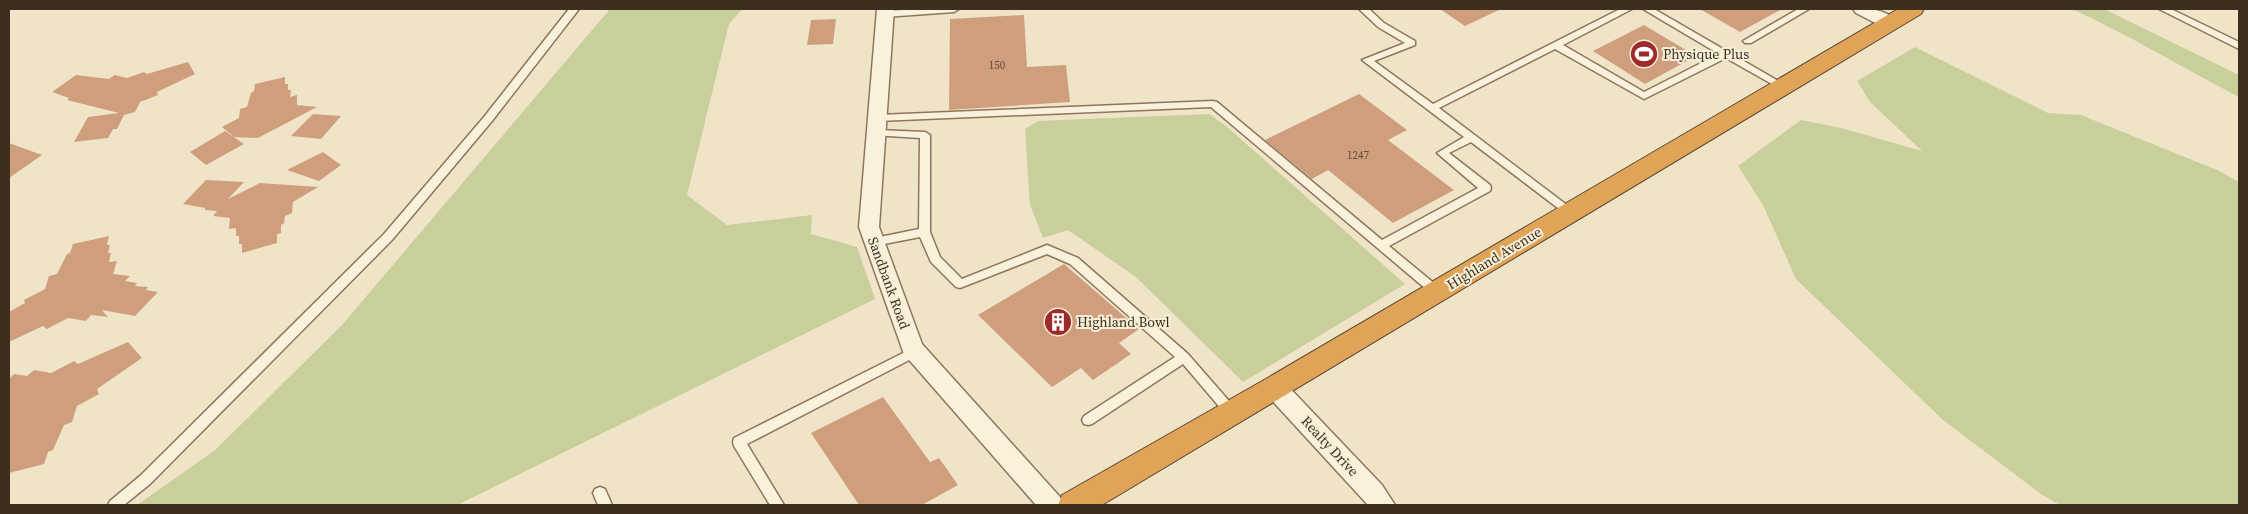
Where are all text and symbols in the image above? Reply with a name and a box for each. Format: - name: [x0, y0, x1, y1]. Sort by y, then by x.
- sports icon: Physique Plus: [1629, 39, 1659, 69]
- place label: Physique Plus: [1663, 44, 1749, 64]
- house number: 150: [989, 58, 1006, 73]
- house number: 1247: [1347, 148, 1369, 163]
- street label: Highland Avenue: [1443, 222, 1545, 294]
- street label: Sandbank Road: [863, 234, 915, 332]
- building icon: Highland Bowl: [1043, 307, 1073, 337]
- place label: Highland Bowl: [1077, 312, 1170, 332]
- street label: Realty Drive: [1297, 411, 1363, 481]

